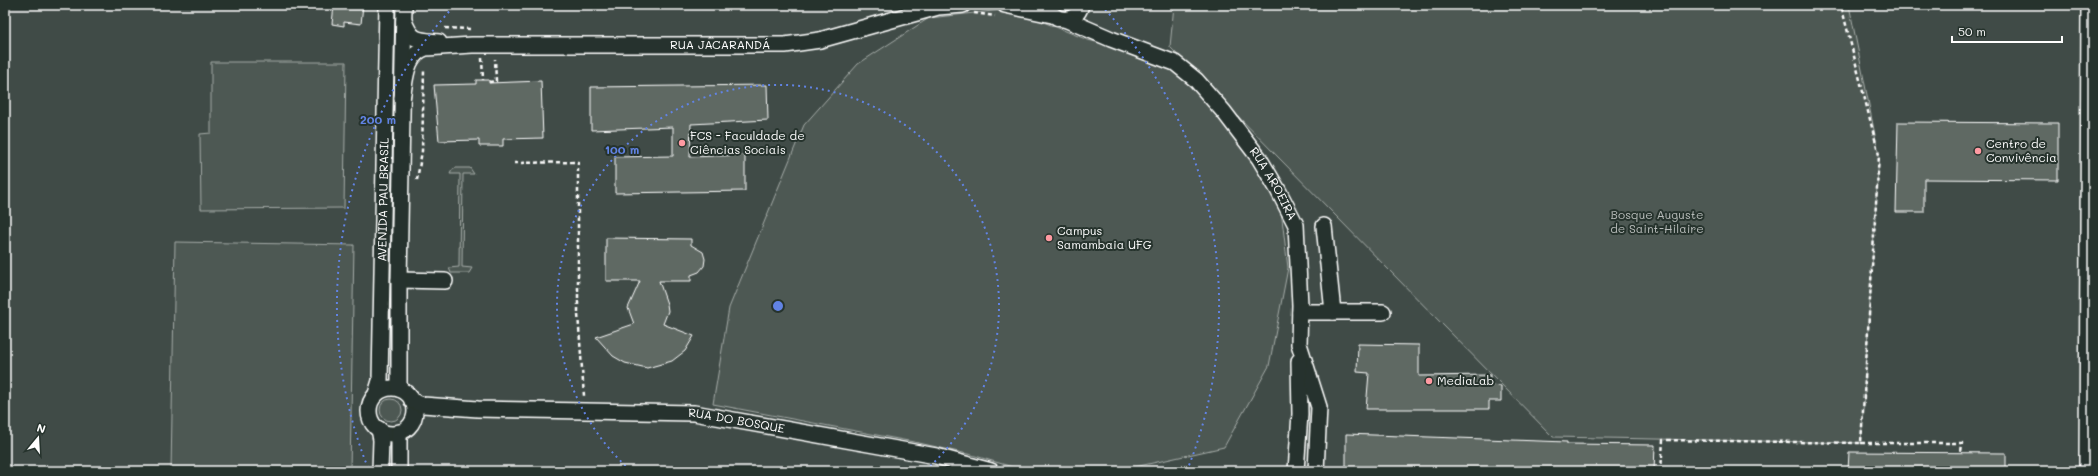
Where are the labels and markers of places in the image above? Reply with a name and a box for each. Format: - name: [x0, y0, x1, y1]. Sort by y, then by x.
- place label: FCS - Faculdade de Ciências Sociais: [690, 127, 805, 157]
- place label: Centro de Convivência: [1986, 135, 2057, 165]
- marker: FCS - Faculdade de Ciências Sociais: [677, 138, 687, 148]
- marker: Centro de Convivência: [1973, 146, 1983, 156]
- place label: Campus Samambaia UFG: [1057, 222, 1152, 252]
- marker: Campus Samambaia UFG: [1044, 233, 1054, 243]
- centre of rings: [771, 299, 785, 313]
- place label: MediaLab: [1437, 372, 1494, 388]
- marker: MediaLab: [1424, 376, 1434, 386]

